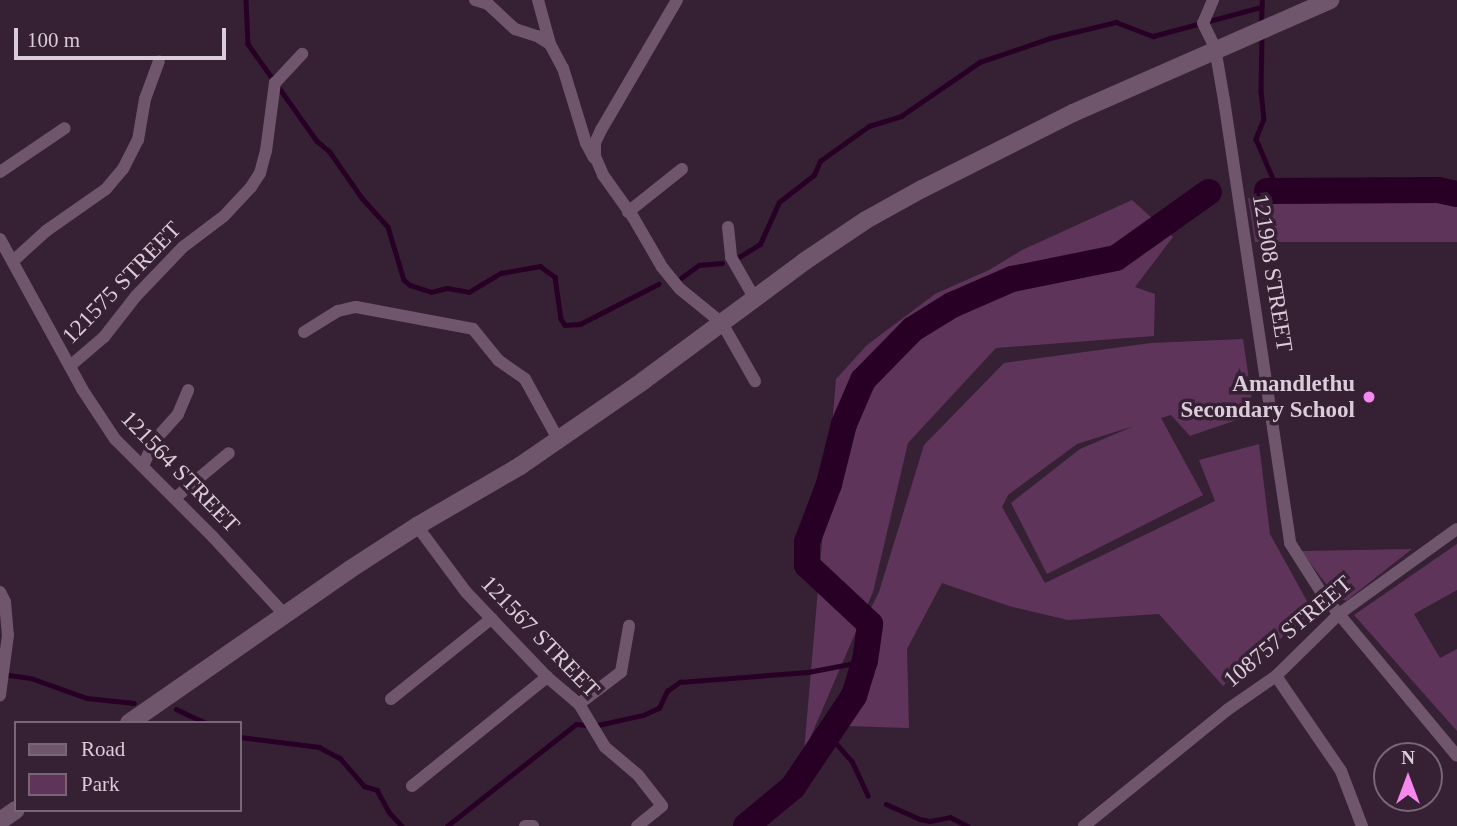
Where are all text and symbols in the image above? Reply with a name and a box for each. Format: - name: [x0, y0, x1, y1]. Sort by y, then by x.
- scale bar: [18, 14, 229, 58]
- text: 100 m: [27, 28, 80, 52]
- street label: 121908 STREET: [1246, 192, 1298, 354]
- street label: 121575 STREET: [57, 216, 187, 350]
- place label: Amandlethu Secondary School: [1181, 370, 1355, 424]
- marker: Amandlethu Secondary School: [1361, 389, 1377, 405]
- street label: 121564 STREET: [115, 405, 245, 539]
- street label: 121567 STREET: [475, 570, 605, 704]
- street label: 108757 STREET: [1218, 570, 1358, 694]
- legend: [14, 721, 242, 812]
- text: Road: [81, 737, 125, 761]
- north arrow: [1373, 742, 1443, 812]
- text: N: [1401, 747, 1415, 768]
- text: Park: [81, 772, 120, 796]

